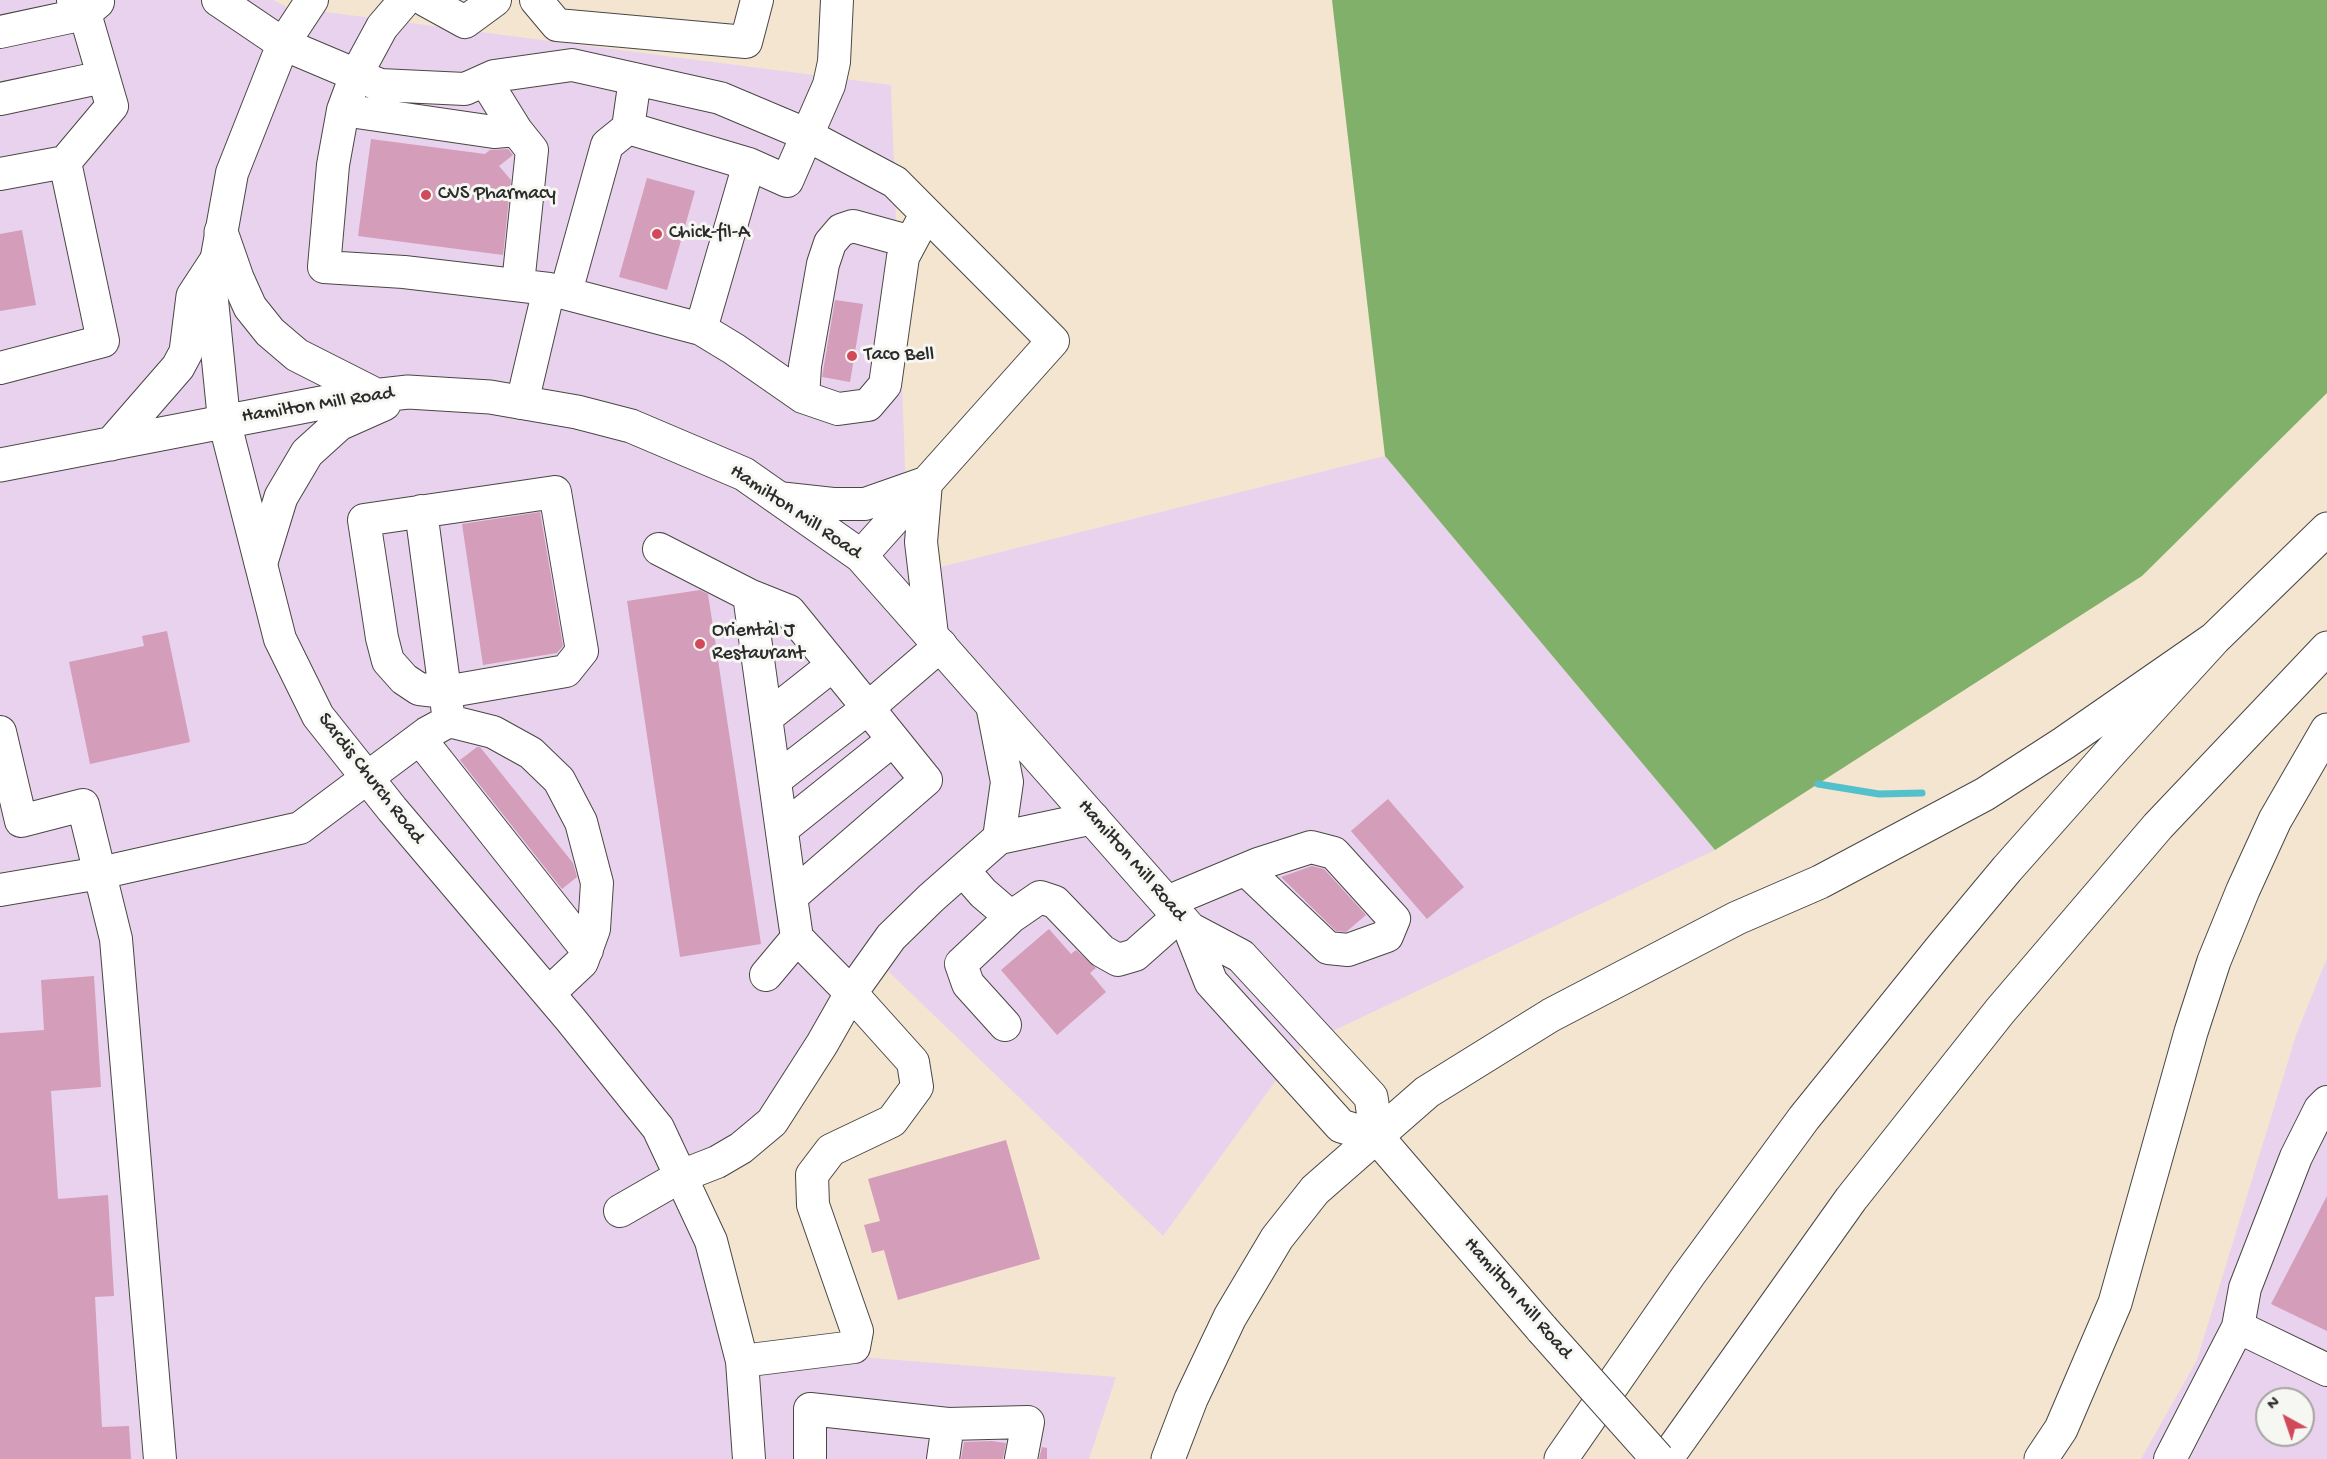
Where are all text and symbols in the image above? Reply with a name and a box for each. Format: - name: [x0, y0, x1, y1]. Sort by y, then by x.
- place label: CVS Pharmacy: [438, 183, 556, 207]
- marker: CVS Pharmacy: [419, 188, 433, 202]
- place label: Chick-fil-A: [669, 222, 750, 246]
- marker: Chick-fil-A: [650, 227, 664, 241]
- place label: Taco Bell: [864, 344, 934, 368]
- marker: Taco Bell: [845, 349, 859, 363]
- street label: Hamilton Mill Road: [240, 382, 396, 430]
- street label: Hamilton Mill Road: [725, 460, 865, 566]
- place label: Oriental J Restaurant: [712, 620, 805, 667]
- marker: Oriental J Restaurant: [693, 637, 707, 651]
- street label: Sardis Church Road: [311, 709, 429, 849]
- street label: Hamilton Mill Road: [1072, 795, 1190, 927]
- street label: Hamilton Mill Road: [1458, 1233, 1576, 1365]
- north arrow: [2255, 1387, 2315, 1447]
- text: N: [2264, 1394, 2284, 1415]

